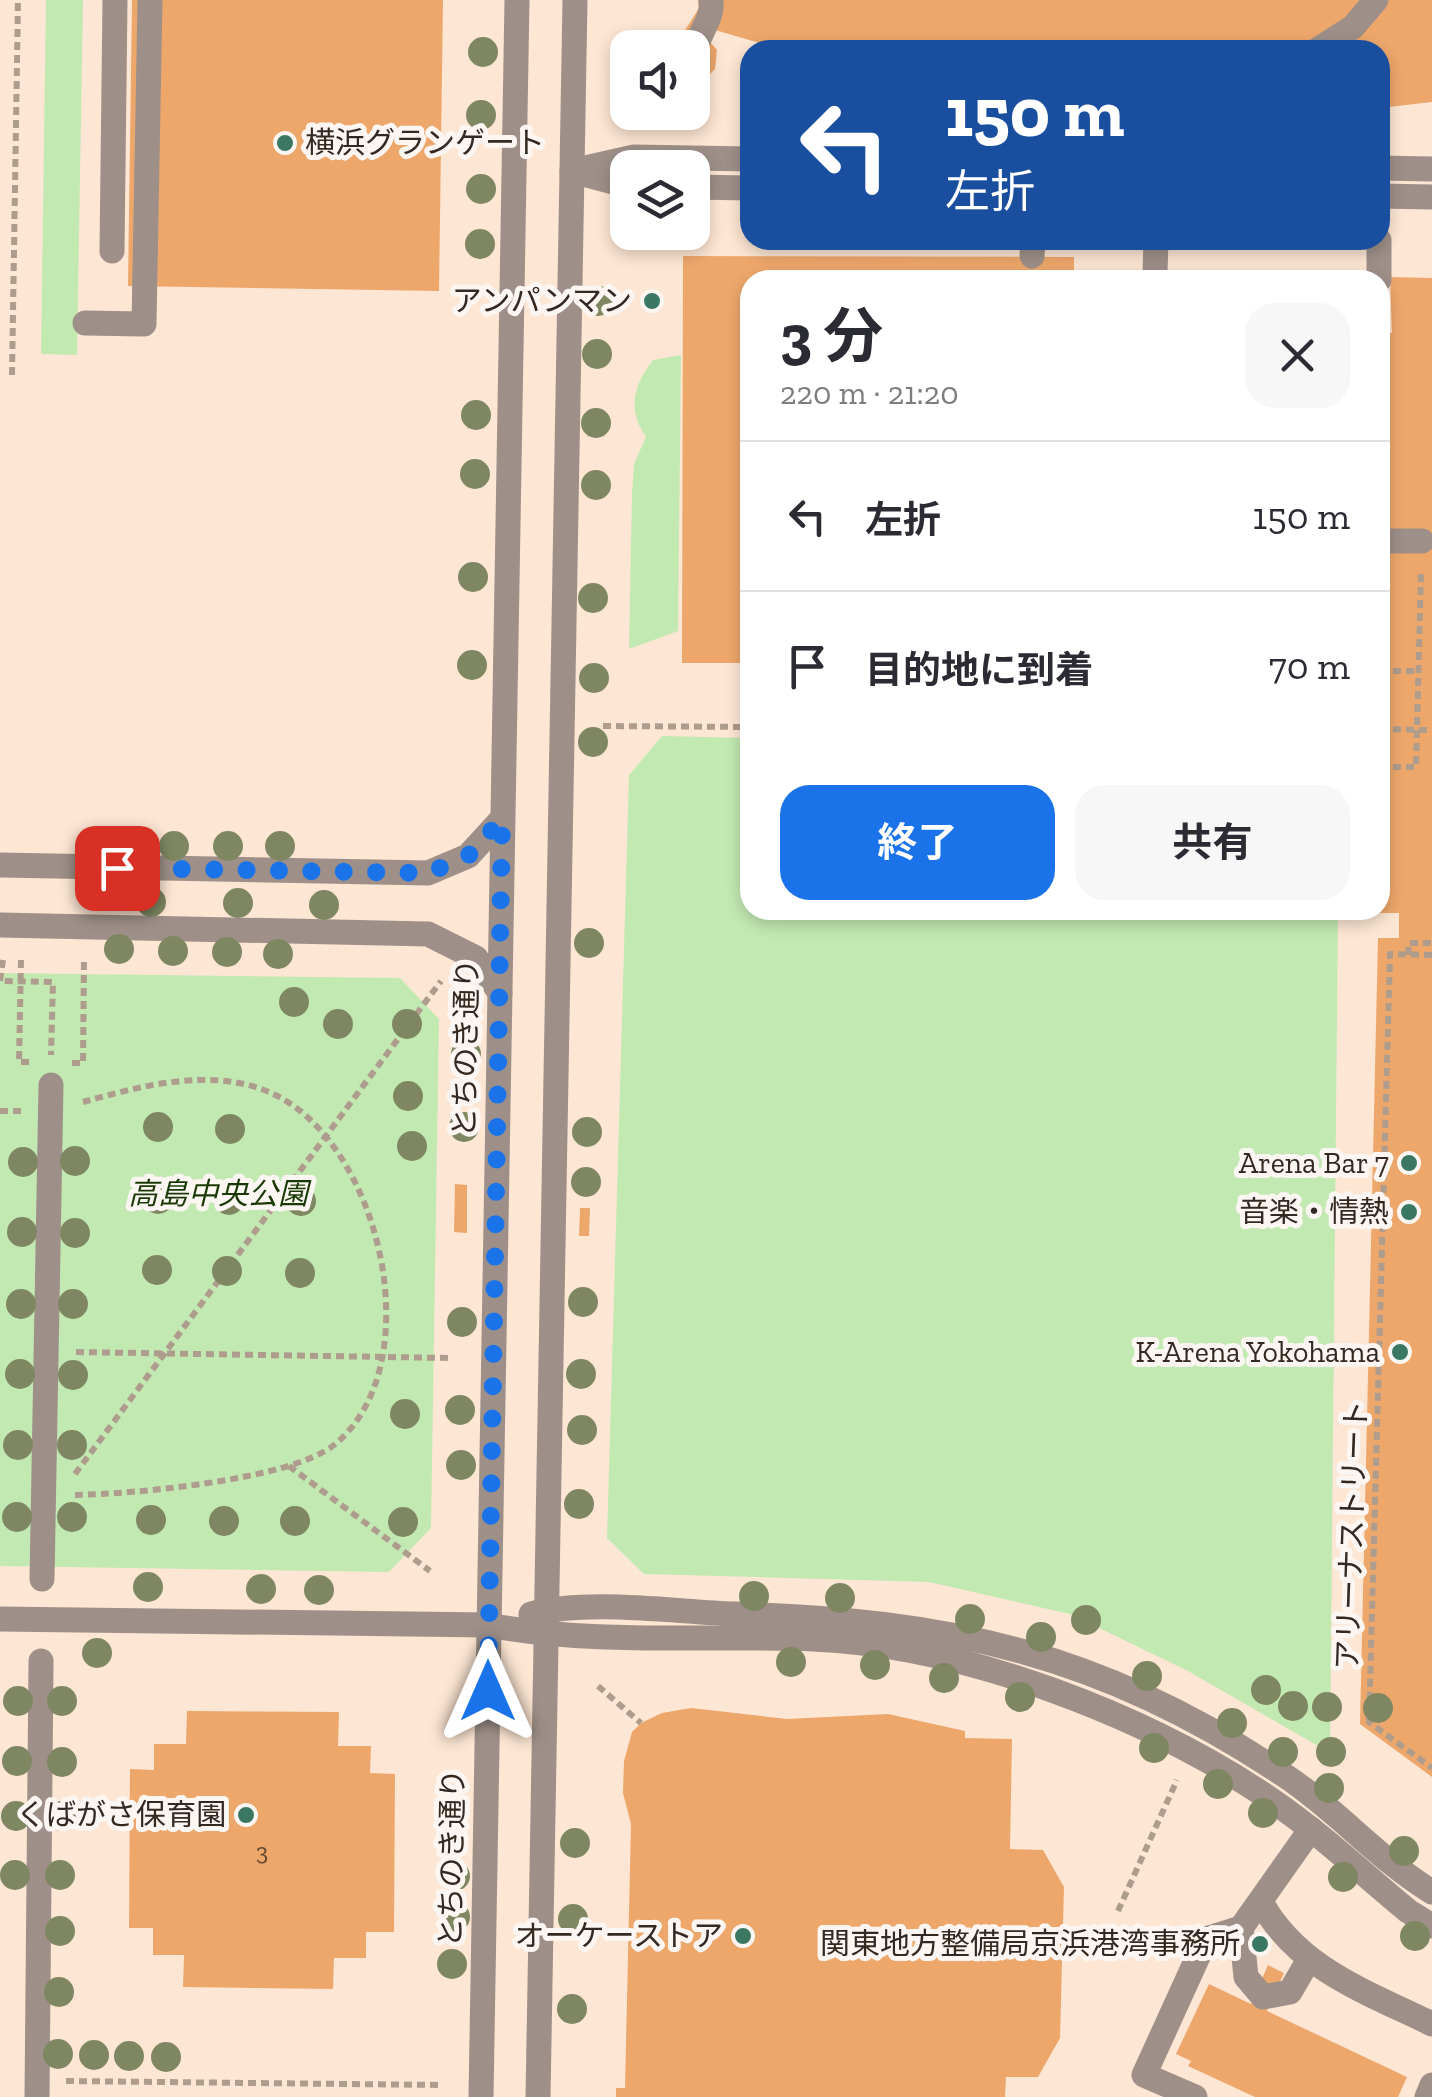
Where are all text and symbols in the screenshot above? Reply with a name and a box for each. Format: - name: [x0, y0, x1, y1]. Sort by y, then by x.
- map controls: [610, 30, 710, 250]
- button: sound: [610, 30, 710, 130]
- text: 150 m: [945, 70, 1125, 154]
- icon: left: [780, 80, 910, 210]
- place label: 横浜グランゲート: [305, 125, 545, 161]
- marker: 横浜グランゲート: [274, 132, 296, 154]
- button: layers: [610, 150, 710, 250]
- text: 左折: [945, 165, 1035, 219]
- place label: アンパンマン: [452, 283, 632, 319]
- marker: アンパンマン: [641, 290, 663, 312]
- text: 3 分: [780, 300, 883, 372]
- button: close: [1245, 303, 1350, 408]
- text: 220 m · 21:20: [780, 374, 959, 412]
- icon: left: [780, 489, 835, 544]
- text: 150 m: [1253, 493, 1350, 539]
- text: 左折: [865, 497, 941, 543]
- icon: arrive: [780, 639, 835, 694]
- text: 70 m: [1269, 643, 1350, 689]
- text: 目的地に到着: [865, 647, 1093, 693]
- button: 終了: [780, 785, 1055, 900]
- button: 共有: [1075, 785, 1350, 900]
- pin: [75, 826, 160, 911]
- icon: arrive: [90, 841, 145, 896]
- street label: とちのき通り: [446, 958, 486, 1138]
- place label: Arena Bar 7: [1239, 1145, 1389, 1181]
- marker: Arena Bar 7: [1398, 1152, 1420, 1174]
- park label: 高島中央公園: [128, 1176, 312, 1212]
- place label: 音楽・情熱: [1239, 1194, 1389, 1230]
- marker: 音楽・情熱: [1398, 1201, 1420, 1223]
- place label: K-Arena Yokohama: [1135, 1334, 1380, 1370]
- marker: K-Arena Yokohama: [1389, 1341, 1411, 1363]
- street label: アリーナストリート: [1329, 1399, 1375, 1671]
- position arrow: [436, 1639, 540, 1743]
- street label: とちのき通り: [432, 1768, 472, 1948]
- place label: くばがさ保育園: [16, 1797, 226, 1833]
- marker: くばがさ保育園: [235, 1804, 257, 1826]
- house number: 3: [256, 1836, 268, 1866]
- place label: オーケーストア: [515, 1918, 723, 1954]
- marker: オーケーストア: [732, 1925, 754, 1947]
- place label: 関東地方整備局京浜港湾事務所: [820, 1926, 1240, 1962]
- marker: 関東地方整備局京浜港湾事務所: [1249, 1933, 1271, 1955]

